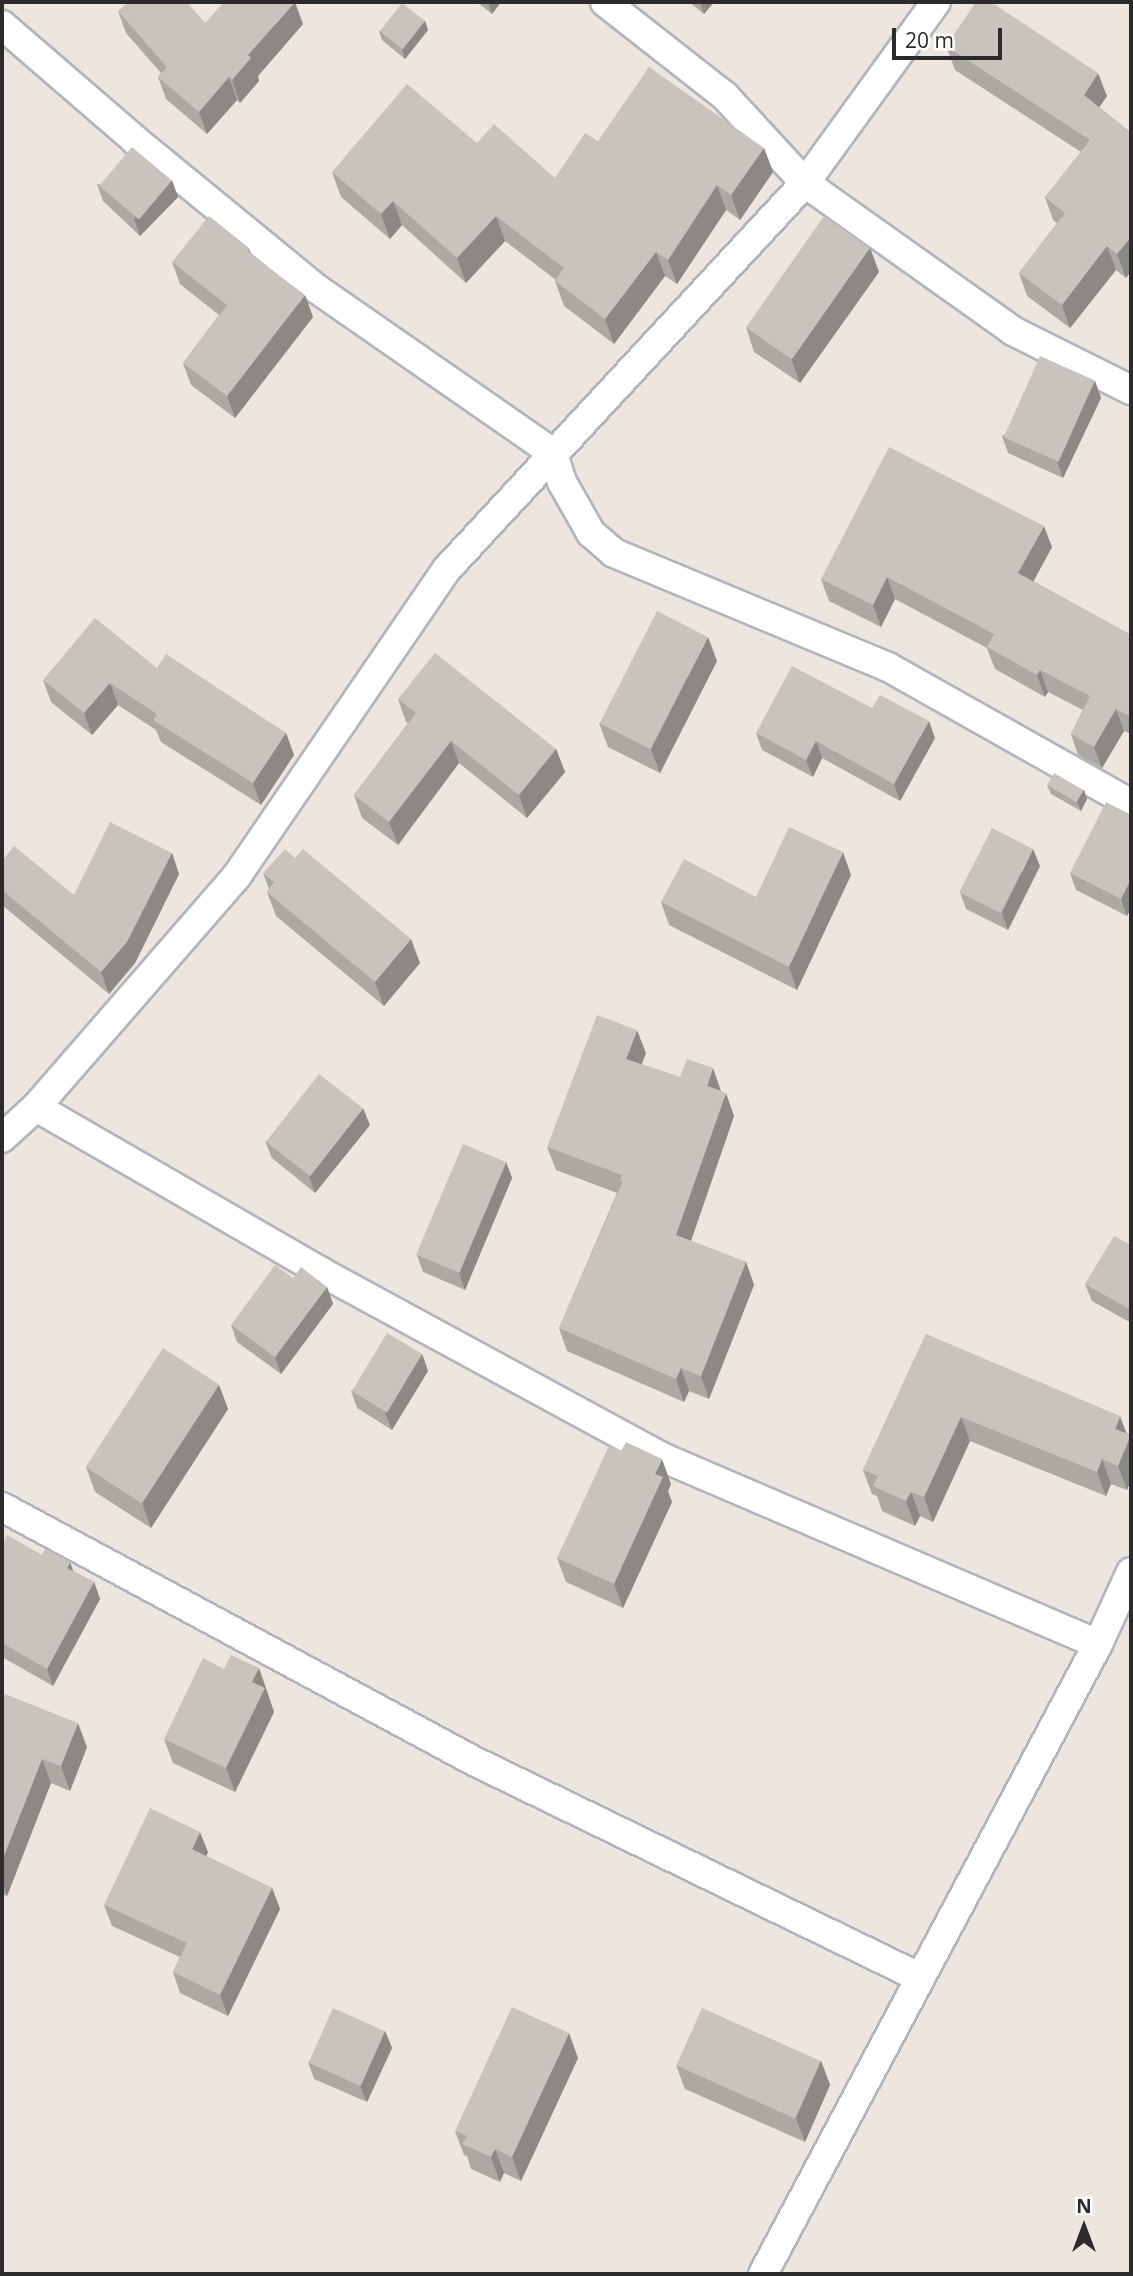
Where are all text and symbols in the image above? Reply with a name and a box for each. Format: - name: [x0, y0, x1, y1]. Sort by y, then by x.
- scale bar: [895, 14, 1005, 58]
- text: 20 m: [905, 26, 954, 54]
- north arrow: [1049, 2192, 1119, 2262]
- text: N: [1076, 2193, 1092, 2219]

